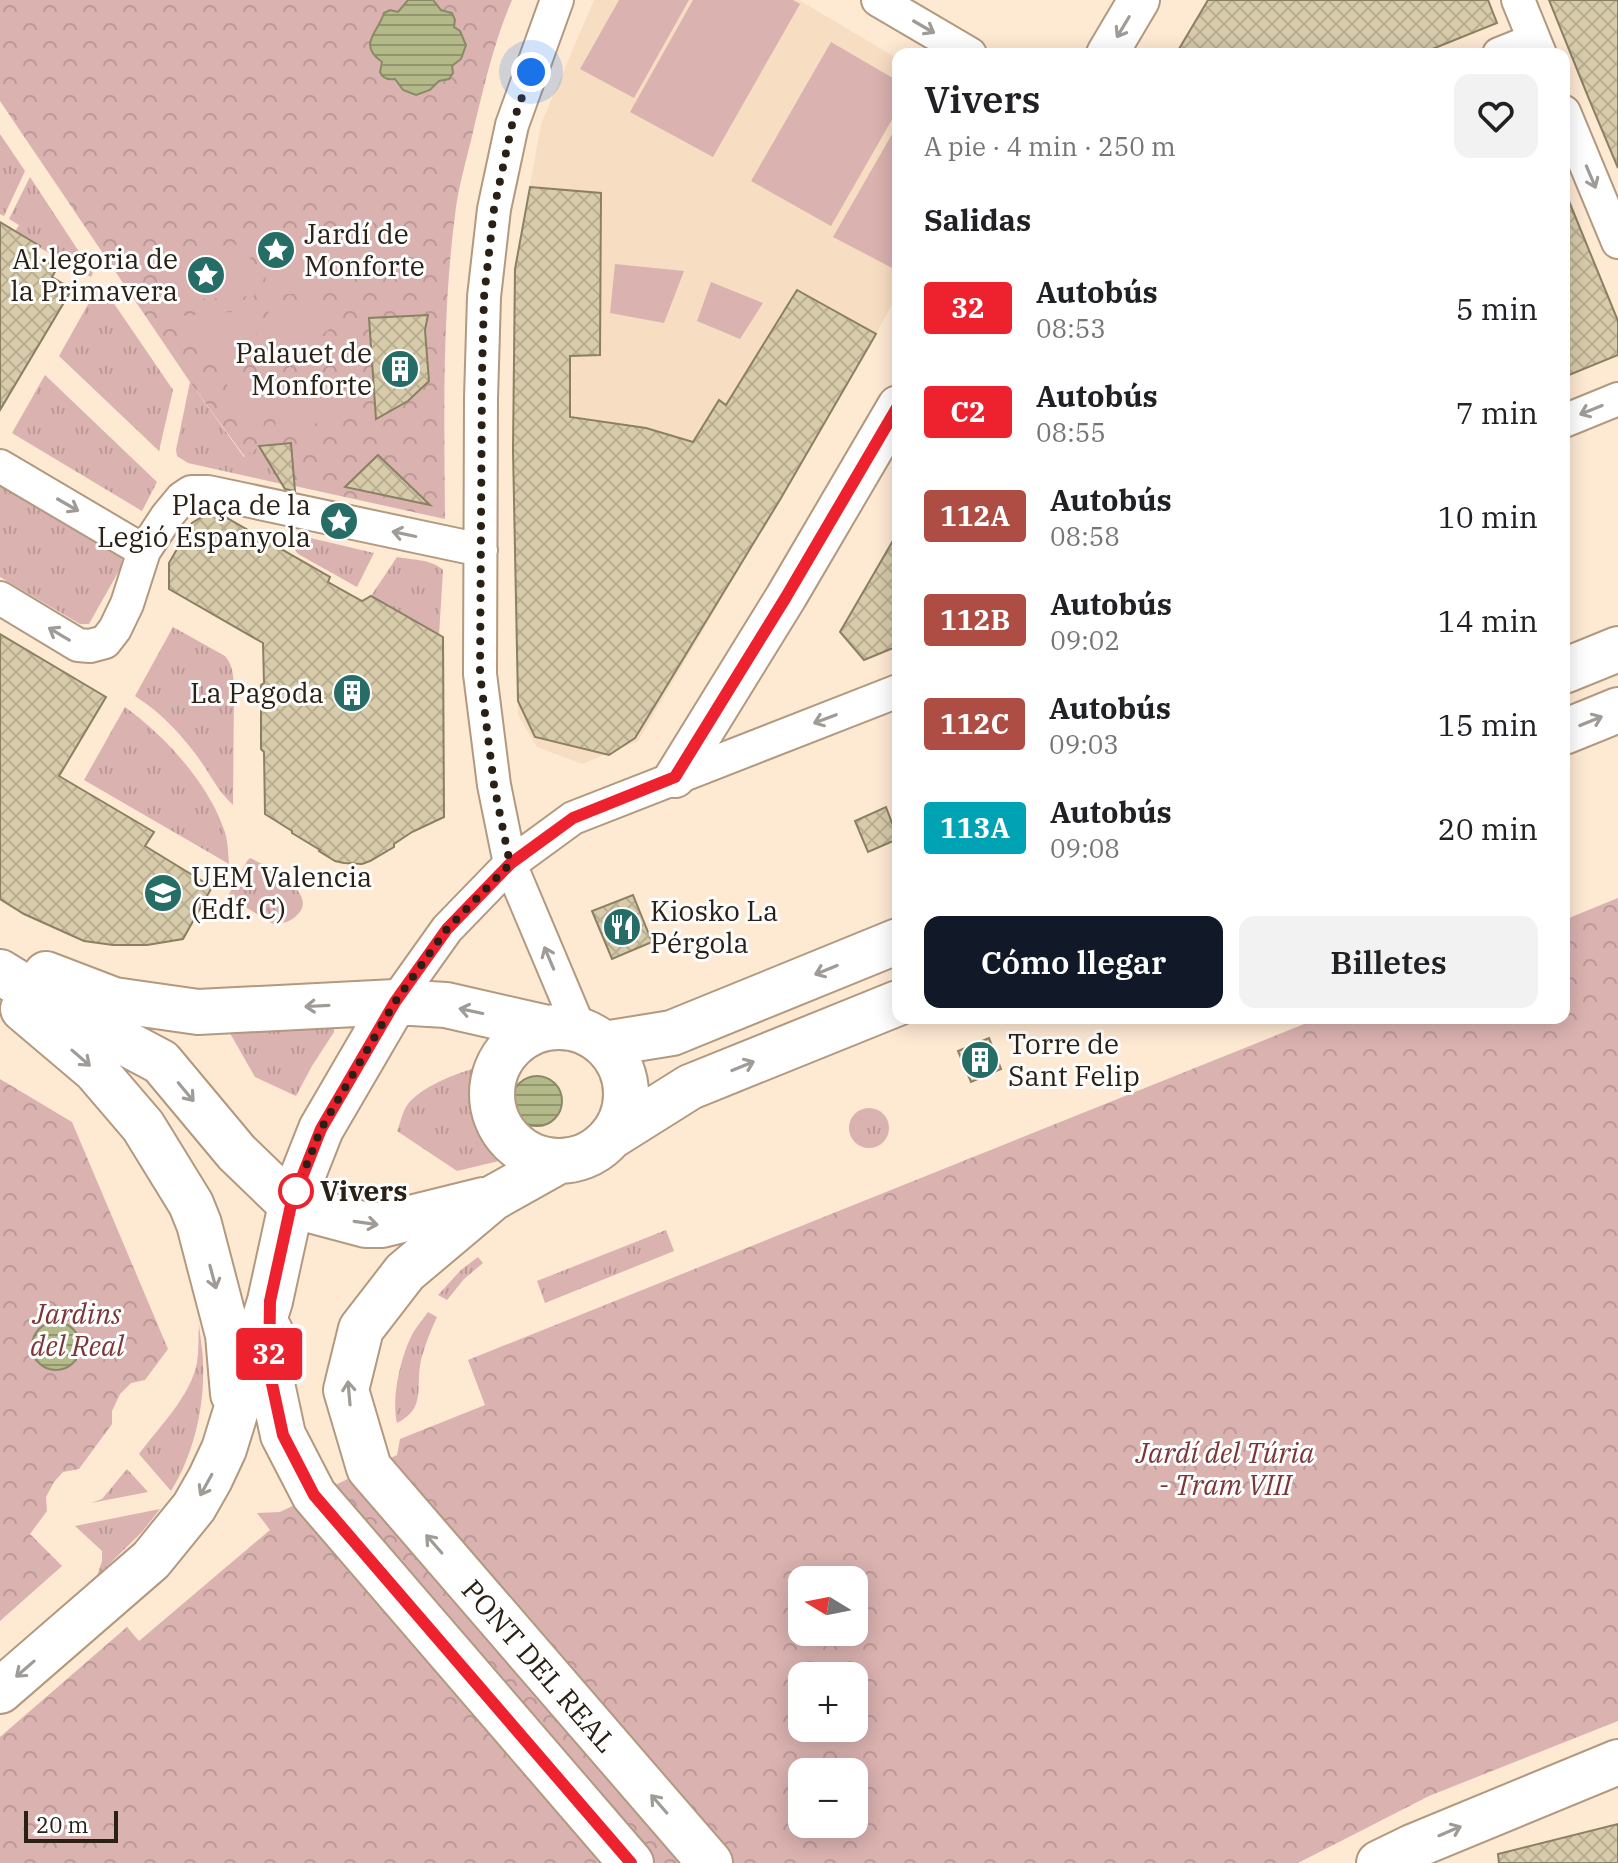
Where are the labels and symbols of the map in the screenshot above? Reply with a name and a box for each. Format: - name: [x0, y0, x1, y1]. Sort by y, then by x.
- one-way arrow: [1115, 15, 1131, 38]
- one-way arrow: [912, 19, 935, 35]
- your location: [511, 52, 551, 92]
- one-way arrow: [1585, 164, 1599, 189]
- place label: Jardí de Monforte: [304, 215, 425, 284]
- place icon: Jardí de Monforte: [255, 229, 297, 271]
- place label: Al·legoria de la Primavera: [10, 240, 178, 309]
- place icon: Al·legoria de la Primavera: [185, 254, 227, 296]
- place label: Palauet de Monforte: [235, 334, 372, 403]
- building icon: Palauet de Monforte: [379, 348, 421, 390]
- one-way arrow: [1579, 404, 1604, 418]
- place label: Plaça de la Legió Espanyola: [97, 486, 311, 555]
- one-way arrow: [55, 498, 79, 513]
- place icon: Plaça de la Legió Espanyola: [318, 500, 360, 542]
- one-way arrow: [392, 526, 418, 541]
- one-way arrow: [48, 626, 71, 642]
- building icon: La Pagoda: [331, 672, 373, 714]
- place label: La Pagoda: [190, 674, 324, 711]
- one-way arrow: [814, 713, 838, 727]
- one-way arrow: [1578, 713, 1603, 728]
- place label: UEM Valencia (Edf. C): [191, 858, 372, 927]
- school or university icon: UEM Valencia (Edf. C): [142, 872, 184, 914]
- place label: Kiosko La Pérgola: [650, 892, 778, 961]
- restaurant icon: Kiosko La Pérgola: [601, 906, 643, 948]
- one-way arrow: [541, 946, 556, 971]
- one-way arrow: [814, 964, 839, 979]
- one-way arrow: [304, 999, 331, 1014]
- one-way arrow: [459, 1003, 485, 1018]
- place label: Torre de Sant Felip: [1008, 1025, 1140, 1094]
- building icon: Torre de Sant Felip: [959, 1039, 1001, 1081]
- one-way arrow: [70, 1049, 90, 1067]
- one-way arrow: [730, 1057, 755, 1072]
- one-way arrow: [177, 1081, 195, 1102]
- place label: Vivers: [320, 1172, 408, 1209]
- marker: Vivers: [279, 1174, 313, 1208]
- one-way arrow: [353, 1216, 379, 1231]
- one-way arrow: [206, 1263, 221, 1289]
- park label: Jardins del Real: [30, 1295, 125, 1364]
- line badge: 32: [233, 1328, 305, 1380]
- one-way arrow: [342, 1381, 357, 1407]
- park label: Jardí del Túria - Tram VIII: [1135, 1434, 1314, 1503]
- one-way arrow: [198, 1473, 214, 1496]
- one-way arrow: [425, 1534, 443, 1555]
- north arrow: [788, 1566, 868, 1646]
- street label: PONT DEL REAL: [454, 1571, 625, 1760]
- one-way arrow: [15, 1660, 35, 1678]
- one-way arrow: [650, 1794, 668, 1815]
- scale bar: [24, 1807, 118, 1843]
- one-way arrow: [1437, 1823, 1462, 1838]

